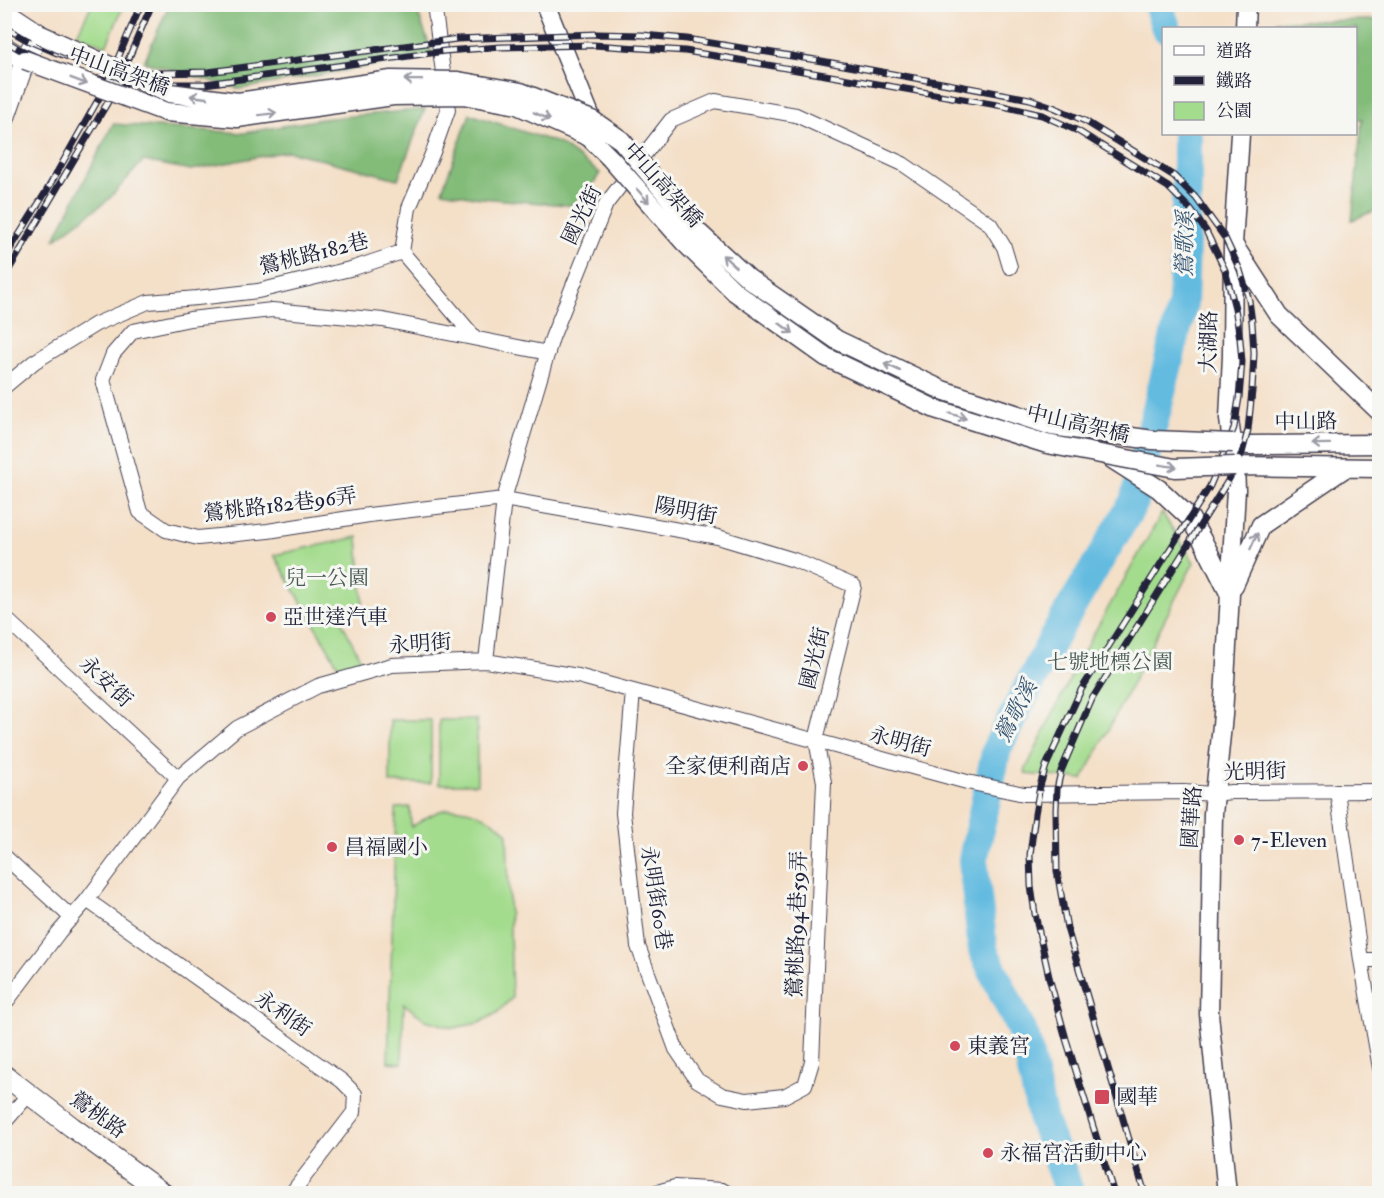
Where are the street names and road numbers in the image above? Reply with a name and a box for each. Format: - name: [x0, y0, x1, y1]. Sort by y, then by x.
- street label: 中山高架橋: [65, 40, 173, 102]
- street label: 中山高架橋: [618, 137, 708, 233]
- street label: 國光街: [556, 181, 608, 249]
- street label: 鶯桃路182巷: [256, 227, 372, 281]
- street label: 大湖路: [1195, 310, 1223, 374]
- street label: 中山高架橋: [1024, 399, 1132, 449]
- street label: 中山路: [1274, 408, 1338, 436]
- street label: 鶯桃路182巷96弄: [202, 482, 358, 528]
- street label: 陽明街: [653, 492, 719, 530]
- street label: 國光街: [794, 624, 836, 692]
- street label: 永明街: [388, 628, 452, 660]
- street label: 永安街: [74, 651, 138, 713]
- street label: 永明街: [866, 721, 934, 763]
- street label: 光明街: [1223, 757, 1287, 787]
- street label: 國華路: [1176, 785, 1208, 849]
- street label: 永明街60巷: [634, 844, 678, 952]
- street label: 鶯桃路94巷59弄: [781, 850, 813, 998]
- street label: 永利街: [249, 985, 317, 1043]
- street label: 鶯桃路: [65, 1086, 131, 1144]

